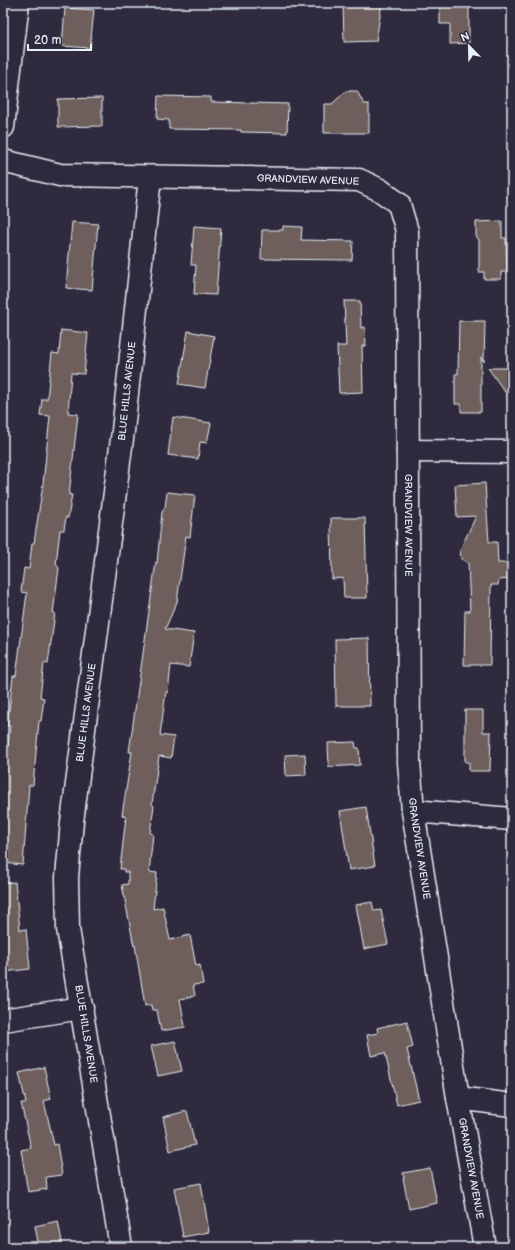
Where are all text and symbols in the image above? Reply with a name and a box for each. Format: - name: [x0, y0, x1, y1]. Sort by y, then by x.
- scale bar: [28, 26, 91, 52]
- north arrow: [449, 26, 489, 66]
- text: N: [459, 30, 472, 45]
- text: 20 m: [34, 33, 61, 48]
- street label: GRANDVIEW AVENUE: [257, 172, 360, 188]
- street label: BLUE HILLS AVENUE: [116, 341, 138, 441]
- street label: GRANDVIEW AVENUE: [402, 474, 414, 577]
- street label: BLUE HILLS AVENUE: [74, 662, 99, 763]
- street label: GRANDVIEW AVENUE: [406, 797, 433, 901]
- street label: BLUE HILLS AVENUE: [72, 984, 100, 1084]
- street label: GRANDVIEW AVENUE: [456, 1117, 486, 1220]

